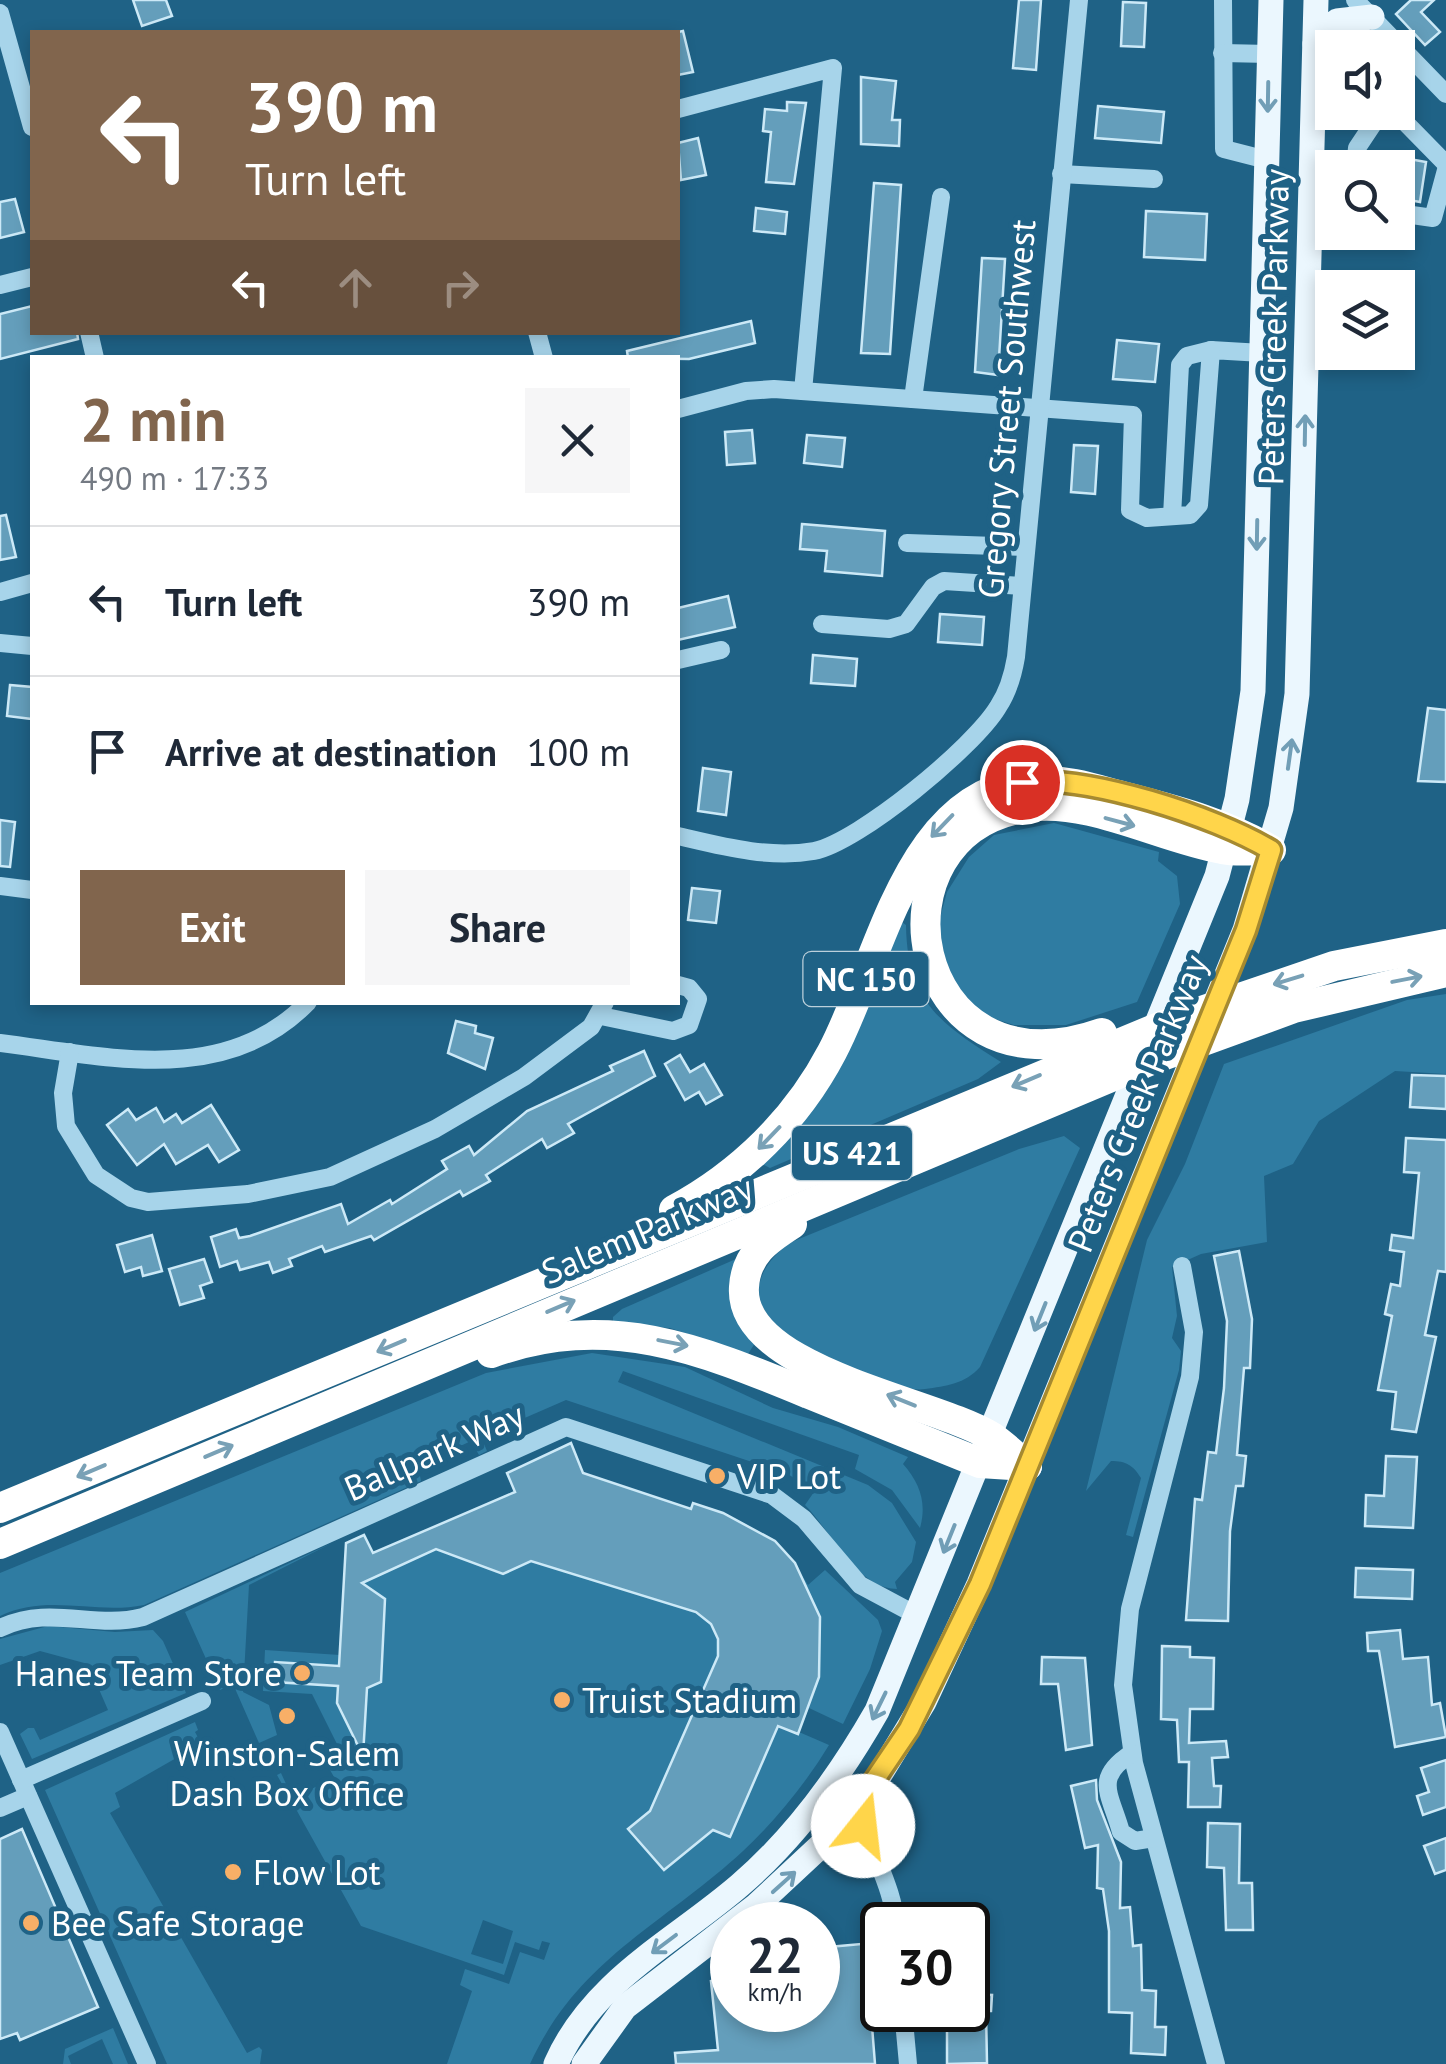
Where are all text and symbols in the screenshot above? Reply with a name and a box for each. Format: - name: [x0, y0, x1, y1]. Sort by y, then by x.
- map controls: [1315, 30, 1415, 370]
- button: sound: [1315, 30, 1415, 130]
- text: 390 m: [245, 61, 438, 151]
- icon: left: [80, 70, 210, 200]
- one-way arrow: [1259, 81, 1278, 113]
- text: Turn left: [245, 149, 406, 207]
- button: search: [1315, 150, 1415, 250]
- street label: Peters Creek Parkway: [1247, 168, 1299, 486]
- street label: Gregory Street Southwest: [967, 217, 1045, 600]
- icon: left: [223, 260, 278, 315]
- icon: ahead: [328, 260, 383, 315]
- icon: right: [433, 260, 488, 315]
- button: layers: [1315, 270, 1415, 370]
- text: 2 min: [80, 380, 226, 458]
- button: close: [525, 388, 630, 493]
- one-way arrow: [1295, 414, 1314, 446]
- text: 490 m · 17:33: [80, 457, 269, 499]
- one-way arrow: [1248, 519, 1267, 551]
- icon: left: [80, 574, 135, 629]
- text: Turn left: [165, 577, 302, 626]
- text: 390 m: [527, 577, 630, 626]
- icon: arrive: [80, 724, 135, 779]
- text: Arrive at destination: [165, 727, 497, 776]
- text: 100 m: [527, 727, 630, 776]
- one-way arrow: [1282, 739, 1300, 771]
- pin: [980, 740, 1065, 825]
- icon: arrive: [995, 755, 1050, 810]
- one-way arrow: [930, 813, 954, 837]
- one-way arrow: [1104, 813, 1135, 832]
- button: Exit: [80, 870, 345, 985]
- button: Share: [365, 870, 630, 985]
- street label: Peters Creek Parkway: [1056, 948, 1218, 1258]
- road number: NC 150: [804, 952, 928, 1006]
- one-way arrow: [1391, 969, 1423, 988]
- one-way arrow: [1273, 973, 1305, 991]
- one-way arrow: [1011, 1073, 1042, 1091]
- one-way arrow: [757, 1126, 781, 1150]
- road number: US 421: [792, 1126, 912, 1180]
- street label: Salem Parkway: [534, 1164, 760, 1294]
- one-way arrow: [545, 1296, 575, 1314]
- one-way arrow: [1029, 1301, 1047, 1331]
- one-way arrow: [656, 1335, 688, 1354]
- one-way arrow: [376, 1338, 406, 1356]
- one-way arrow: [886, 1390, 916, 1408]
- street label: Ballpark Way: [337, 1391, 531, 1511]
- one-way arrow: [203, 1441, 233, 1459]
- place label: VIP Lot: [736, 1453, 841, 1499]
- one-way arrow: [76, 1463, 106, 1481]
- marker: VIP Lot: [706, 1465, 728, 1487]
- one-way arrow: [938, 1524, 956, 1554]
- place label: Hanes Team Store: [15, 1650, 282, 1696]
- marker: Hanes Team Store: [291, 1662, 313, 1684]
- place label: Truist Stadium: [582, 1677, 797, 1723]
- marker: Truist Stadium: [551, 1689, 573, 1711]
- one-way arrow: [869, 1690, 888, 1720]
- marker: Winston-Salem Dash Box Office: [276, 1705, 298, 1727]
- place label: Winston-Salem Dash Box Office: [170, 1730, 404, 1816]
- position arrow: [811, 1774, 915, 1878]
- place label: Flow Lot: [253, 1849, 381, 1895]
- marker: Flow Lot: [222, 1861, 244, 1883]
- one-way arrow: [771, 1871, 796, 1894]
- place label: Bee Safe Storage: [51, 1900, 304, 1946]
- speed limit sign: 30: [860, 1902, 990, 2032]
- marker: Bee Safe Storage: [20, 1912, 42, 1934]
- text: 22: [747, 1922, 803, 1987]
- one-way arrow: [651, 1933, 678, 1954]
- text: km/h: [748, 1976, 802, 2008]

